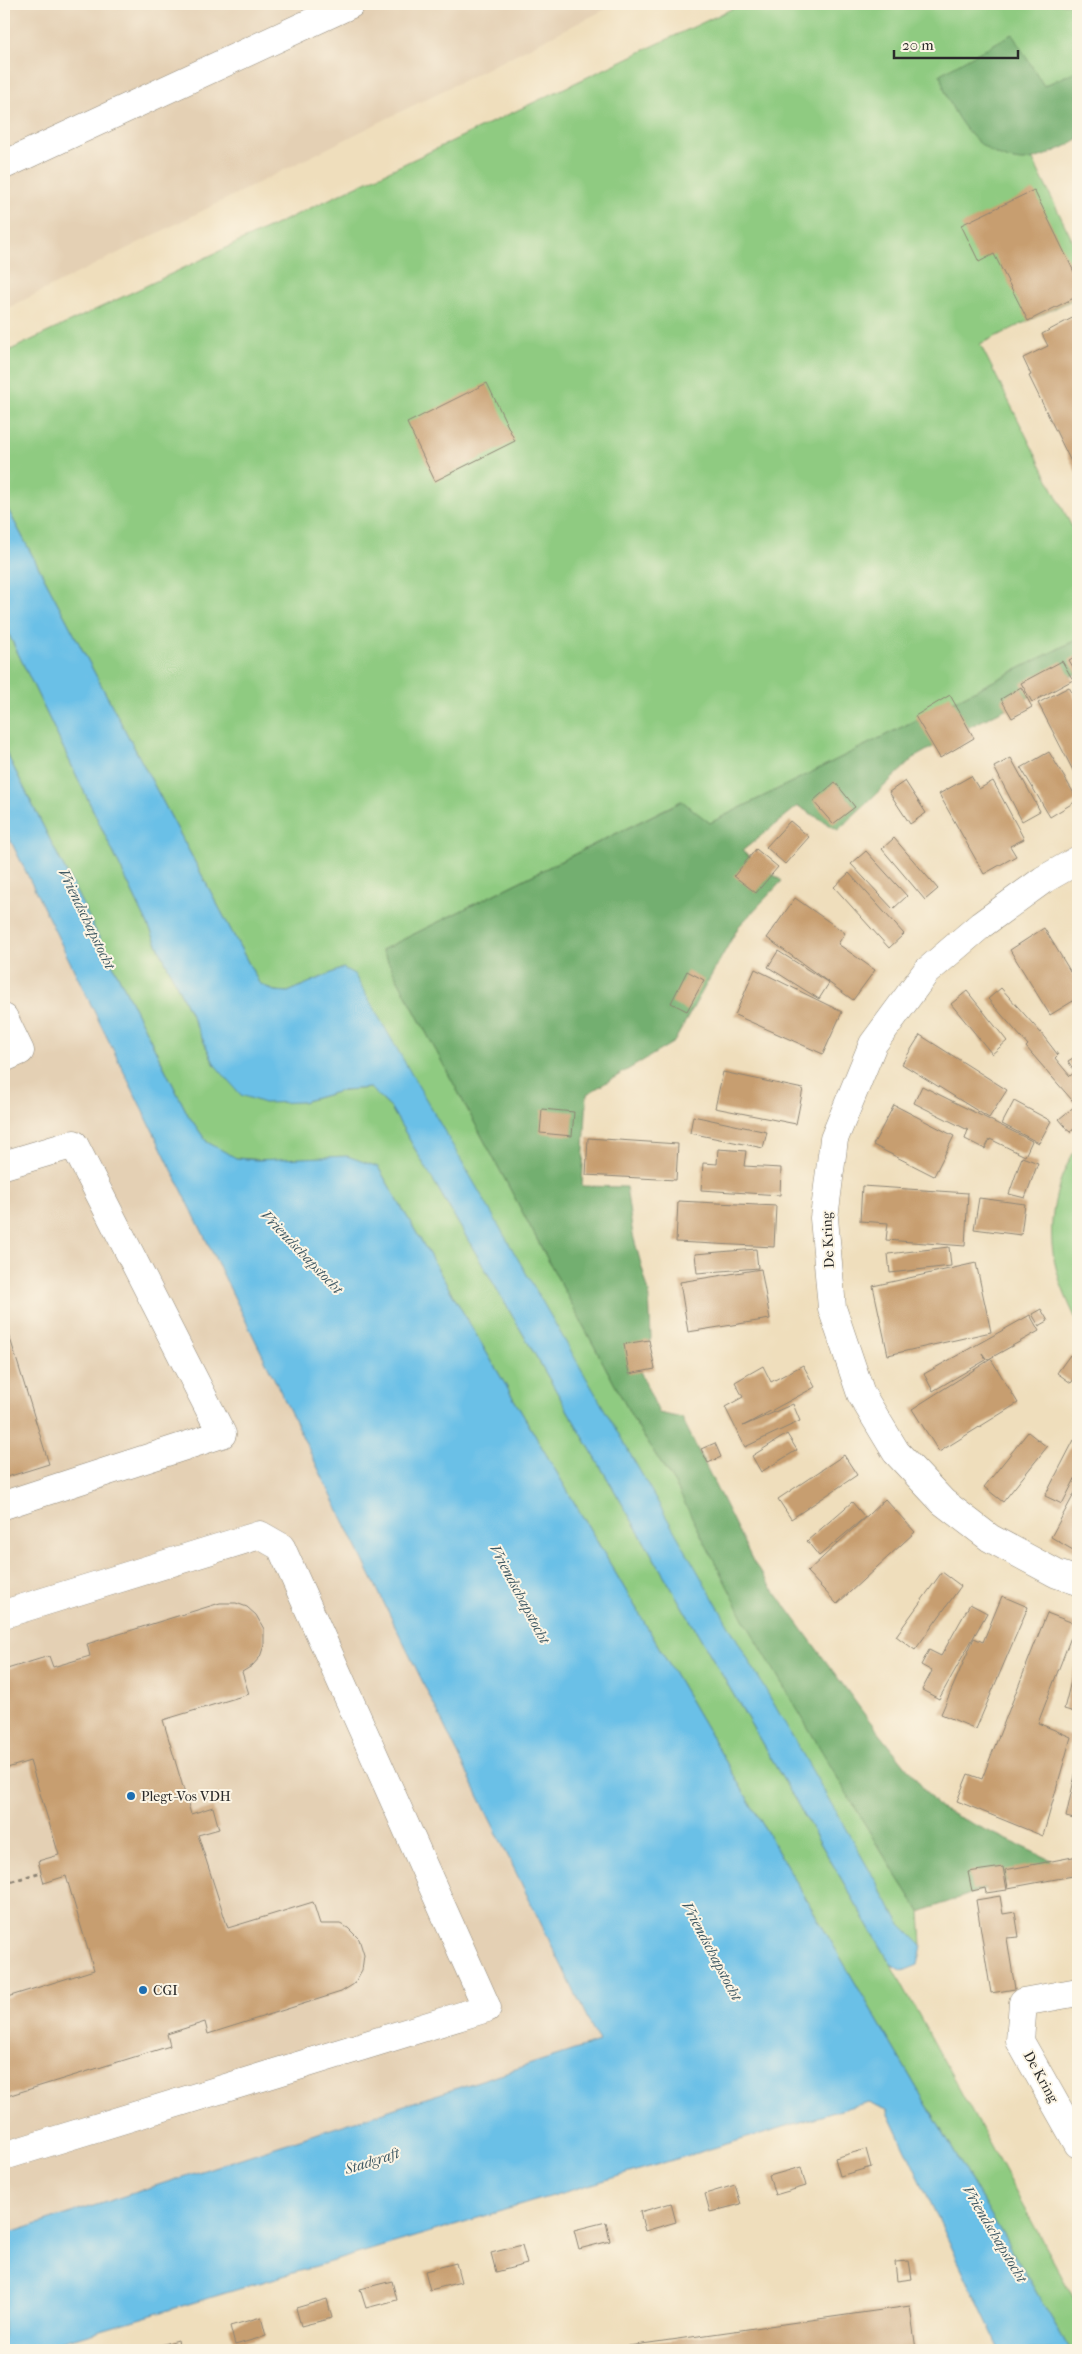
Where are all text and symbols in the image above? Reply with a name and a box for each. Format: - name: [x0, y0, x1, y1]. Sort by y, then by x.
- scale bar: [894, 28, 1018, 60]
- text: 20 m: [902, 36, 934, 54]
- water label: Vriendschapstocht: [55, 866, 120, 974]
- water label: Vriendschapstocht: [257, 1206, 348, 1299]
- street label: De Kring: [818, 1211, 838, 1269]
- water label: Vriendschapstocht: [486, 1541, 554, 1648]
- place label: Plegt-Vos VDH: [141, 1788, 231, 1805]
- marker: Plegt-Vos VDH: [125, 1790, 137, 1802]
- water label: Vriendschapstocht: [678, 1898, 746, 2005]
- place label: CGI: [153, 1982, 178, 1999]
- marker: CGI: [137, 1984, 149, 1996]
- street label: De Kring: [1020, 2048, 1062, 2106]
- water label: Stadgraft: [341, 2143, 403, 2179]
- water label: Vriendschapstocht: [959, 2182, 1032, 2287]

